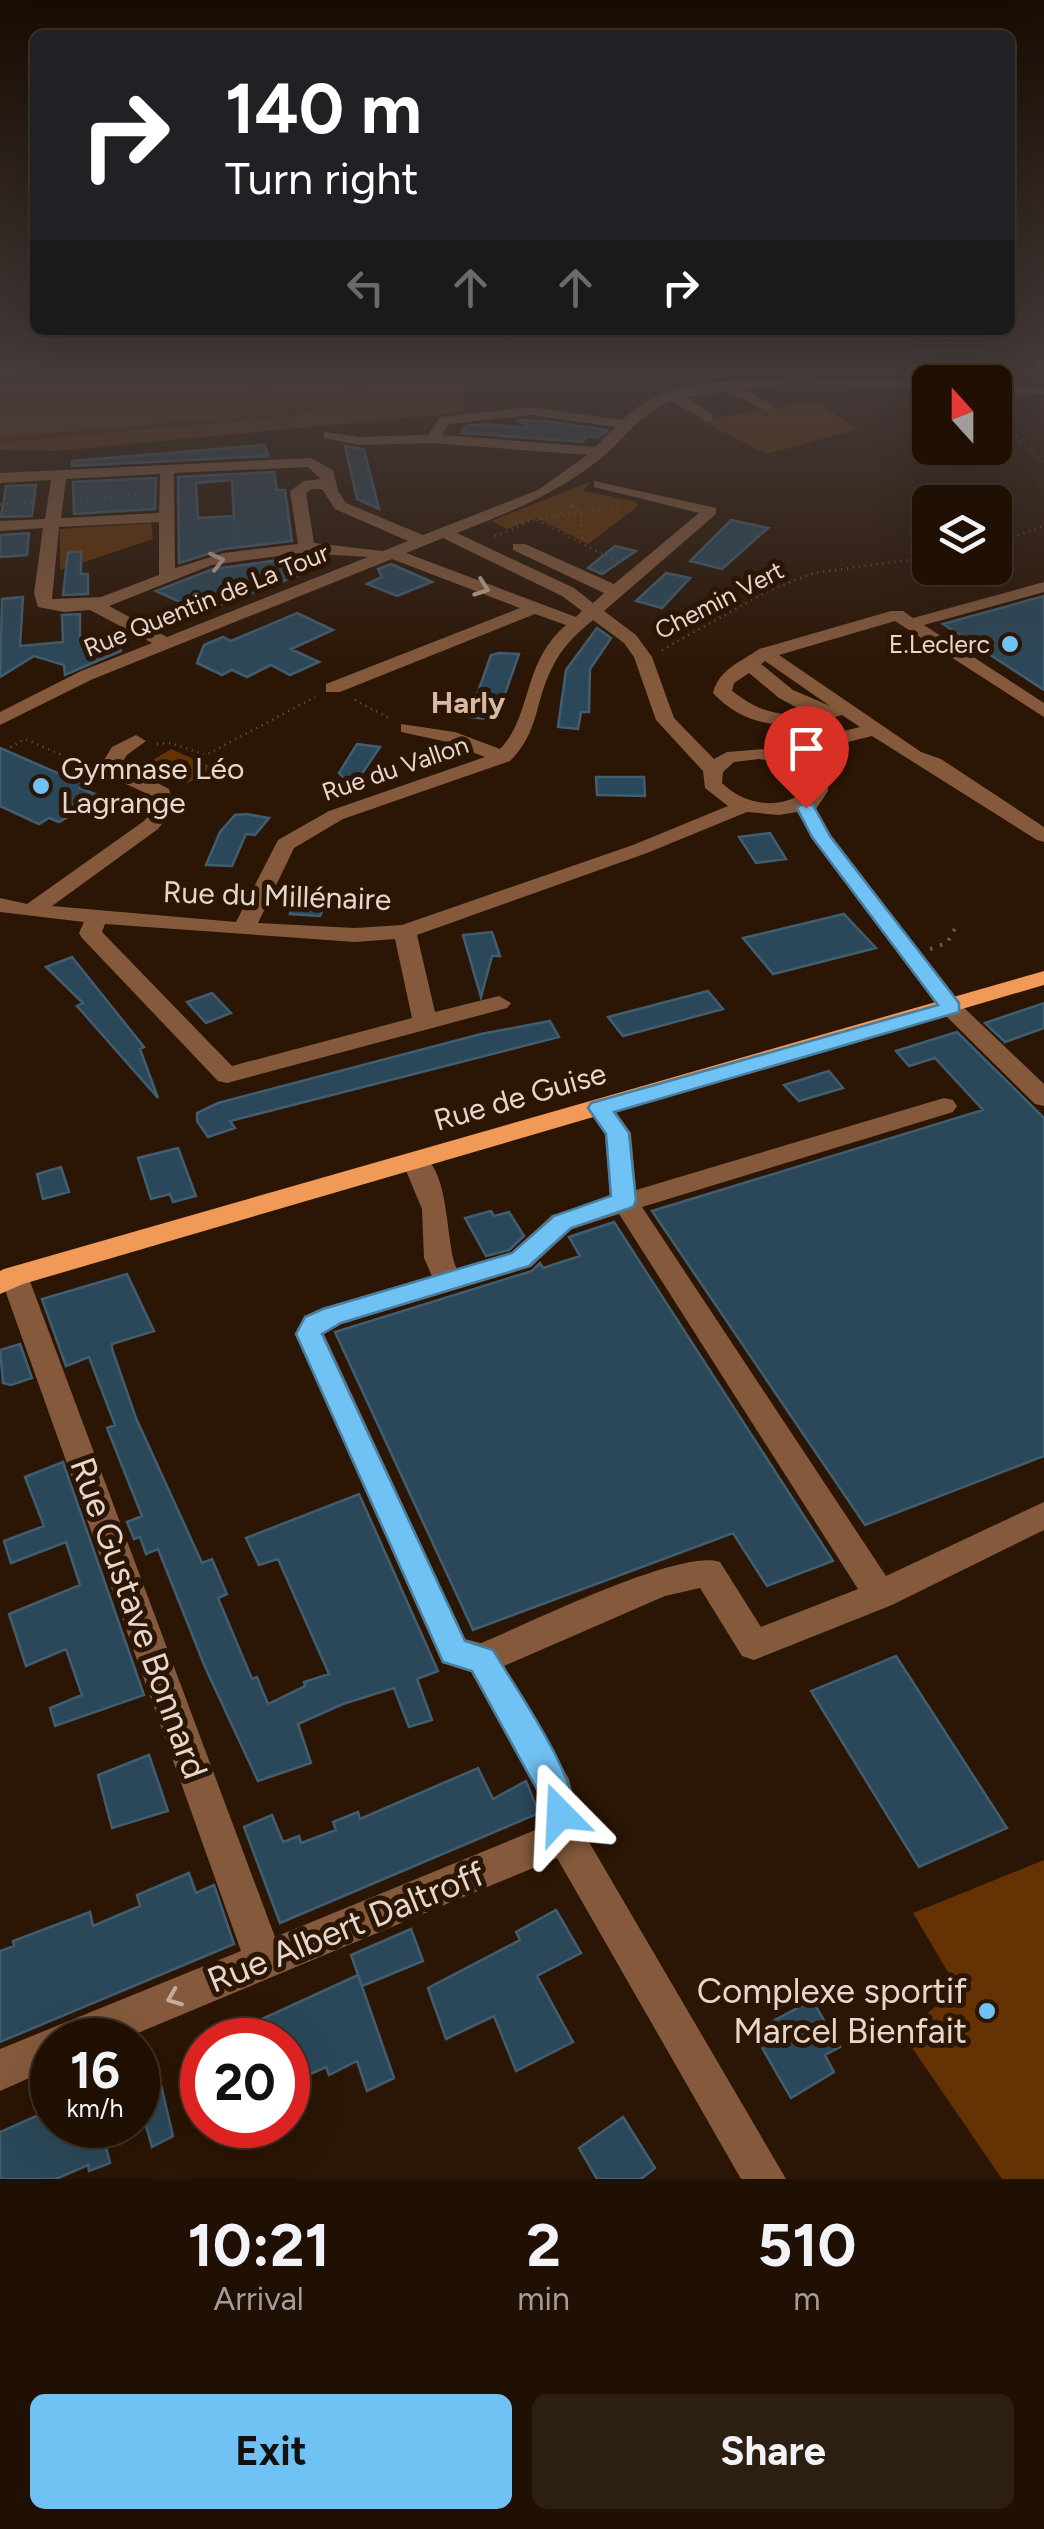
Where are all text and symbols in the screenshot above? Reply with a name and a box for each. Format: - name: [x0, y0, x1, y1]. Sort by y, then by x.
- text: 140 m: [225, 66, 422, 151]
- icon: right: [60, 70, 190, 200]
- text: Turn right: [225, 151, 418, 205]
- icon: left: [338, 260, 393, 315]
- icon: ahead: [443, 260, 498, 315]
- icon: ahead: [548, 260, 603, 315]
- icon: right: [653, 260, 708, 315]
- north arrow: [912, 365, 1012, 465]
- map controls: [912, 365, 1012, 585]
- button: layers: [912, 485, 1012, 585]
- street label: Rue Quentin de La Tour: [79, 537, 333, 663]
- one-way arrow: [208, 551, 225, 572]
- street label: Chemin Vert: [650, 555, 788, 645]
- one-way arrow: [472, 576, 489, 597]
- place label: E.Leclerc: [889, 629, 990, 659]
- marker: E.Leclerc: [999, 633, 1021, 655]
- district label: Harly: [431, 684, 506, 721]
- pin: [764, 706, 849, 809]
- icon: arrive: [779, 721, 834, 776]
- street label: Rue du Vallon: [318, 729, 472, 807]
- place label: Gymnase Léo Lagrange: [61, 750, 244, 821]
- marker: Gymnase Léo Lagrange: [30, 775, 52, 797]
- street label: Rue du Millénaire: [162, 873, 392, 918]
- street label: Rue de Guise: [429, 1054, 610, 1139]
- street label: Rue Gustave Bonnard: [61, 1452, 217, 1784]
- position arrow: [508, 1762, 612, 1866]
- street label: Rue Albert Daltroff: [201, 1852, 491, 2002]
- place label: Complexe sportif Marcel Bienfait: [697, 1970, 967, 2052]
- one-way arrow: [166, 1986, 184, 2006]
- marker: Complexe sportif Marcel Bienfait: [976, 2000, 998, 2022]
- speed limit sign: 20: [180, 2018, 310, 2148]
- text: 16: [70, 2040, 120, 2101]
- text: km/h: [66, 2093, 124, 2123]
- text: 10:21: [188, 2209, 330, 2281]
- text: 2: [526, 2209, 561, 2281]
- text: 510: [757, 2209, 856, 2281]
- text: Arrival: [214, 2280, 304, 2318]
- text: min: [517, 2280, 570, 2318]
- text: m: [793, 2280, 821, 2318]
- button: Exit: [30, 2394, 512, 2509]
- button: Share: [532, 2394, 1014, 2509]

